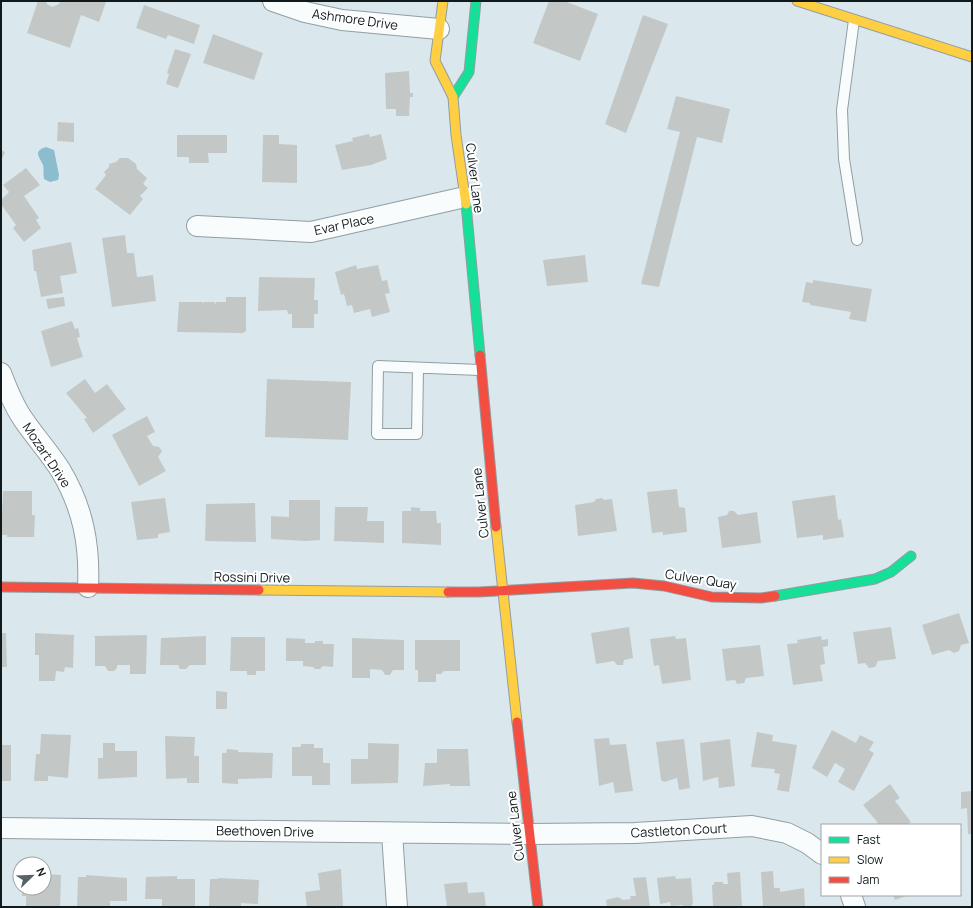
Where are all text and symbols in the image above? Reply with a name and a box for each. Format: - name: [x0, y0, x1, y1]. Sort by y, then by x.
- street label: Ashmore Drive: [311, 4, 400, 34]
- street label: Culver Lane: [462, 142, 488, 214]
- street label: Evar Place: [312, 209, 376, 239]
- street label: Mozart Drive: [19, 419, 76, 491]
- street label: Culver Lane: [467, 467, 493, 539]
- street label: Culver Quay: [664, 564, 738, 594]
- street label: Rossini Drive: [214, 567, 291, 587]
- street label: Culver Lane: [502, 790, 528, 862]
- street label: Castleton Court: [630, 818, 728, 842]
- street label: Beethoven Drive: [216, 821, 315, 841]
- legend: [821, 824, 961, 896]
- text: Fast: [857, 831, 881, 848]
- text: Slow: [857, 851, 883, 868]
- north arrow: [12, 856, 52, 896]
- text: N: [33, 865, 50, 879]
- text: Jam: [857, 871, 879, 888]

